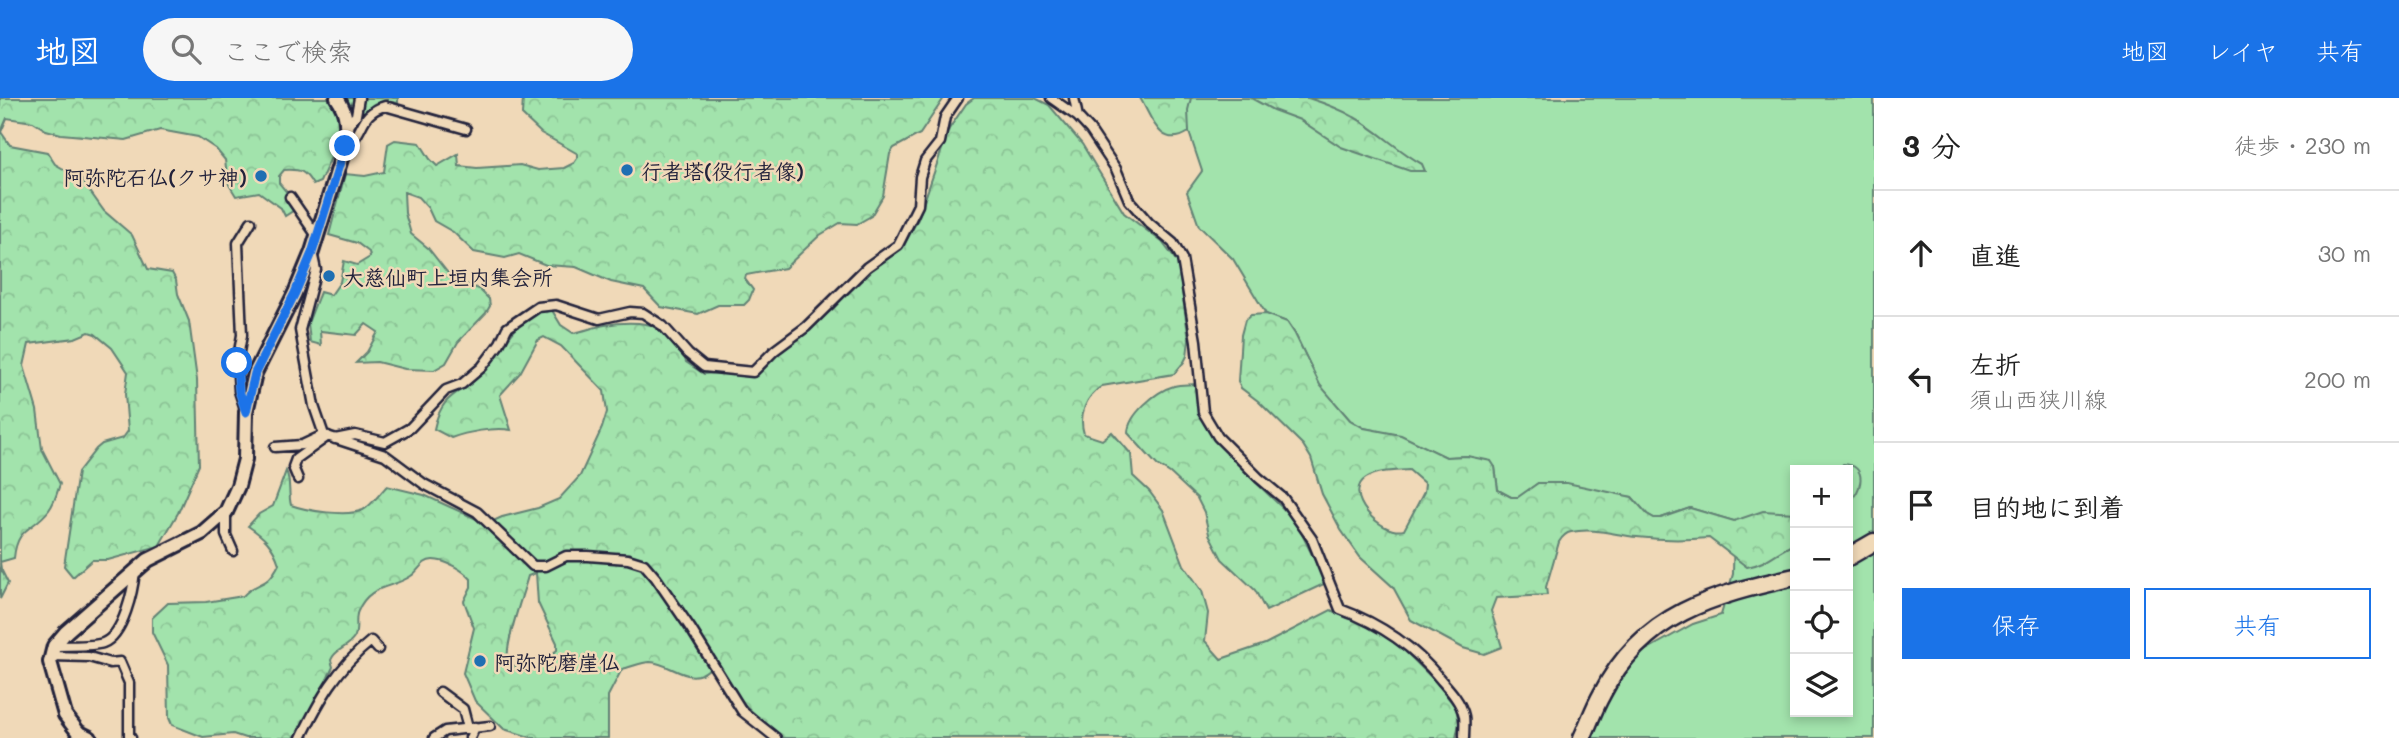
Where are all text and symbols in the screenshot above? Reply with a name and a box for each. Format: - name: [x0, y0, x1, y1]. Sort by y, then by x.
- search box: [143, 18, 633, 81]
- text: 地図: [35, 28, 101, 71]
- icon: search: [167, 30, 205, 68]
- text: ここで検索: [223, 34, 353, 68]
- text: 地図: [2121, 35, 2169, 66]
- text: レイヤ: [2207, 35, 2278, 66]
- text: 共有: [2316, 35, 2364, 66]
- text: 3 分: [1902, 125, 1961, 165]
- route end: [329, 130, 360, 161]
- text: 徒歩 · 230 m: [2234, 130, 2371, 160]
- place label: 行者塔(役行者像): [641, 157, 804, 184]
- marker: 行者塔(役行者像): [619, 162, 635, 178]
- place label: 阿弥陀石仏(クサ神): [63, 163, 247, 190]
- marker: 阿弥陀石仏(クサ神): [253, 168, 269, 184]
- icon: ahead: [1902, 234, 1940, 272]
- text: 直進: [1969, 238, 2021, 272]
- text: 30 m: [2318, 238, 2371, 268]
- place label: 大慈仙町上垣内集会所: [343, 263, 553, 290]
- marker: 大慈仙町上垣内集会所: [321, 268, 337, 284]
- route start: [221, 347, 252, 378]
- text: 左折: [1969, 347, 2021, 381]
- icon: left: [1902, 360, 1940, 398]
- text: 200 m: [2304, 364, 2371, 394]
- text: 須山西狭川線: [1969, 384, 2107, 414]
- map controls: [1790, 465, 1853, 717]
- button: +: [1790, 465, 1853, 528]
- icon: arrive: [1902, 486, 1940, 524]
- text: 目的地に到着: [1969, 490, 2125, 524]
- button: −: [1790, 528, 1853, 591]
- button: 保存: [1902, 588, 2130, 659]
- button: 共有: [2144, 588, 2371, 659]
- button: locate: [1790, 591, 1853, 654]
- place label: 阿弥陀磨崖仏: [494, 648, 620, 675]
- marker: 阿弥陀磨崖仏: [472, 653, 488, 669]
- button: layers: [1790, 654, 1853, 717]

